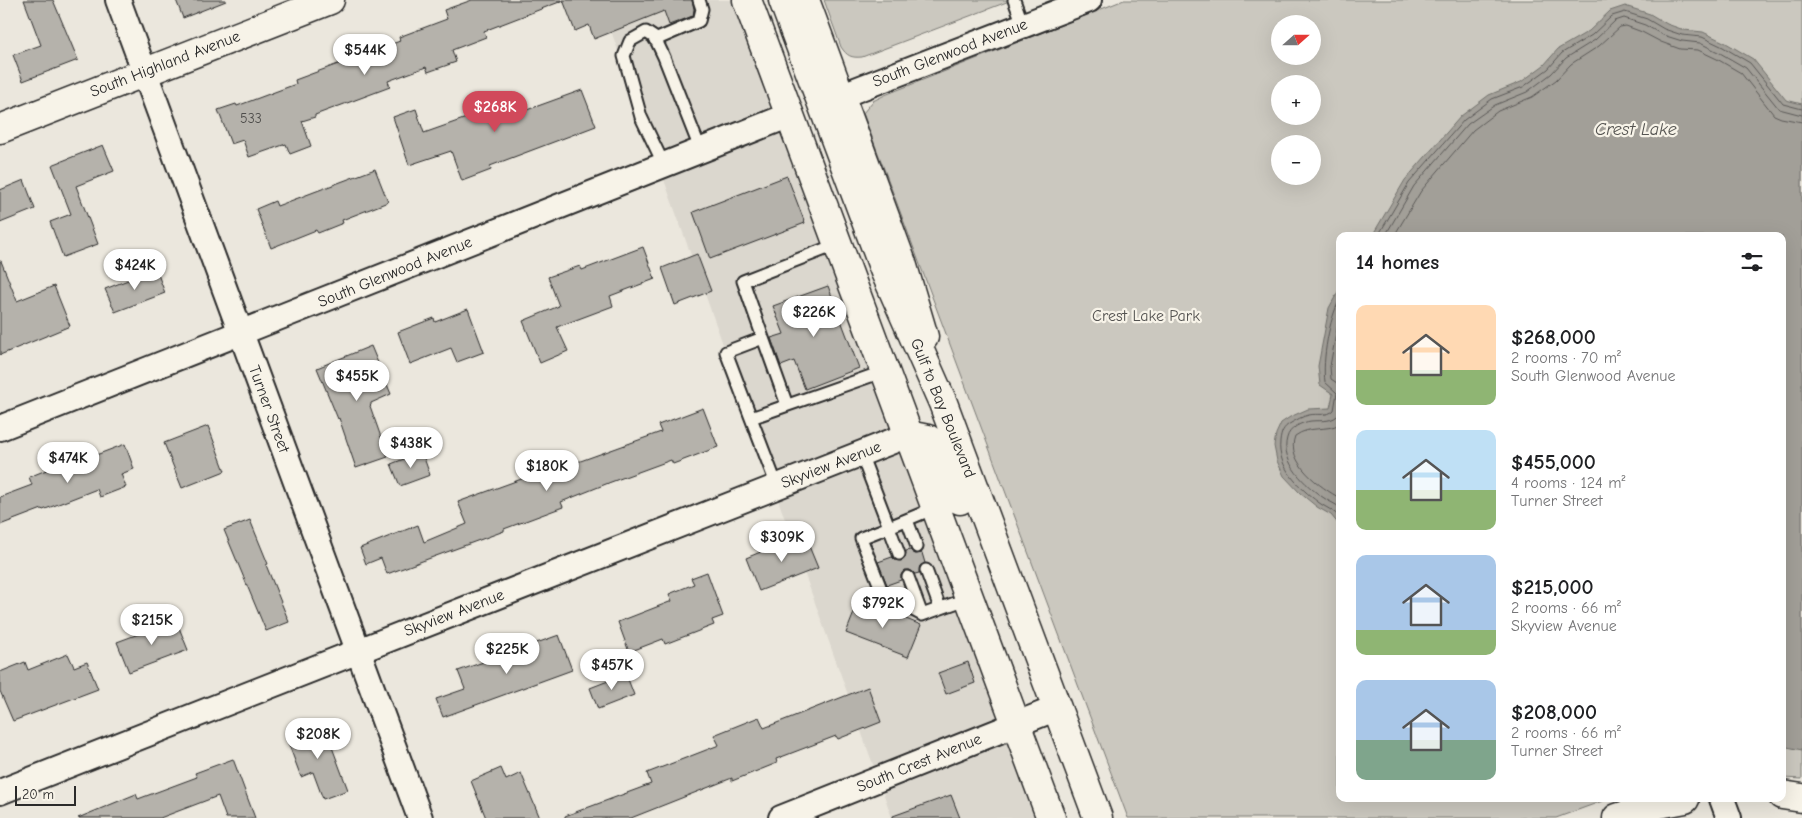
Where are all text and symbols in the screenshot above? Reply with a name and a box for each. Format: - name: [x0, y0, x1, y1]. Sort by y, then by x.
- street label: South Glenwood Avenue: [870, 15, 1030, 91]
- north arrow: [1271, 15, 1321, 65]
- map controls: [1271, 15, 1321, 185]
- street label: South Highland Avenue: [87, 27, 243, 101]
- pin: $544K: [330, 34, 400, 76]
- text: $544K: [344, 41, 386, 59]
- button: +: [1271, 75, 1321, 125]
- pin: $268K: [460, 90, 530, 133]
- text: $268K: [473, 98, 517, 116]
- house number: 533: [240, 110, 262, 127]
- water label: Crest Lake: [1595, 119, 1677, 140]
- button: −: [1271, 135, 1321, 185]
- street label: South Glenwood Avenue: [315, 233, 475, 311]
- pin: $424K: [100, 248, 170, 291]
- icon: filters: [1738, 248, 1766, 276]
- text: 14 homes: [1356, 250, 1439, 274]
- text: $424K: [114, 256, 156, 274]
- pin: $226K: [779, 296, 849, 338]
- text: $226K: [793, 303, 835, 321]
- park label: Crest Lake Park: [1092, 307, 1200, 325]
- icon: home: [1396, 325, 1456, 385]
- text: $268,000: [1511, 325, 1596, 349]
- street label: Gulf to Bay Boulevard: [907, 336, 979, 480]
- text: 2 rooms · 70 m²: [1511, 349, 1621, 367]
- pin: $455K: [322, 360, 392, 402]
- street label: Turner Street: [245, 363, 293, 455]
- text: $455K: [335, 367, 379, 385]
- text: South Glenwood Avenue: [1511, 367, 1676, 385]
- pin: $438K: [376, 426, 446, 469]
- text: $438K: [390, 434, 432, 452]
- street label: Skyview Avenue: [778, 438, 884, 492]
- pin: $474K: [33, 442, 103, 484]
- text: $474K: [48, 449, 88, 467]
- pin: $180K: [512, 450, 582, 492]
- icon: home: [1396, 450, 1456, 510]
- text: $455,000: [1511, 450, 1596, 474]
- text: $180K: [526, 457, 568, 475]
- text: 4 rooms · 124 m²: [1511, 474, 1625, 492]
- text: Turner Street: [1511, 492, 1603, 510]
- pin: $309K: [747, 520, 817, 563]
- text: $309K: [760, 528, 804, 546]
- icon: home: [1396, 575, 1456, 635]
- text: $215,000: [1511, 575, 1594, 599]
- street label: Skyview Avenue: [401, 586, 507, 640]
- pin: $792K: [848, 586, 918, 629]
- text: $792K: [862, 594, 904, 612]
- text: 2 rooms · 66 m²: [1511, 599, 1621, 617]
- pin: $215K: [117, 604, 187, 646]
- text: $215K: [131, 611, 173, 629]
- text: Skyview Avenue: [1511, 617, 1617, 635]
- pin: $225K: [472, 632, 542, 675]
- text: $225K: [485, 640, 529, 658]
- pin: $457K: [577, 648, 647, 691]
- text: $457K: [591, 656, 633, 674]
- icon: home: [1396, 700, 1456, 760]
- text: $208,000: [1511, 700, 1597, 724]
- pin: $208K: [283, 718, 353, 760]
- text: 2 rooms · 66 m²: [1511, 724, 1621, 742]
- text: $208K: [296, 725, 340, 743]
- street label: South Crest Avenue: [854, 730, 984, 796]
- text: Turner Street: [1511, 742, 1603, 760]
- scale bar: [15, 783, 76, 806]
- text: 20 m: [22, 786, 54, 803]

